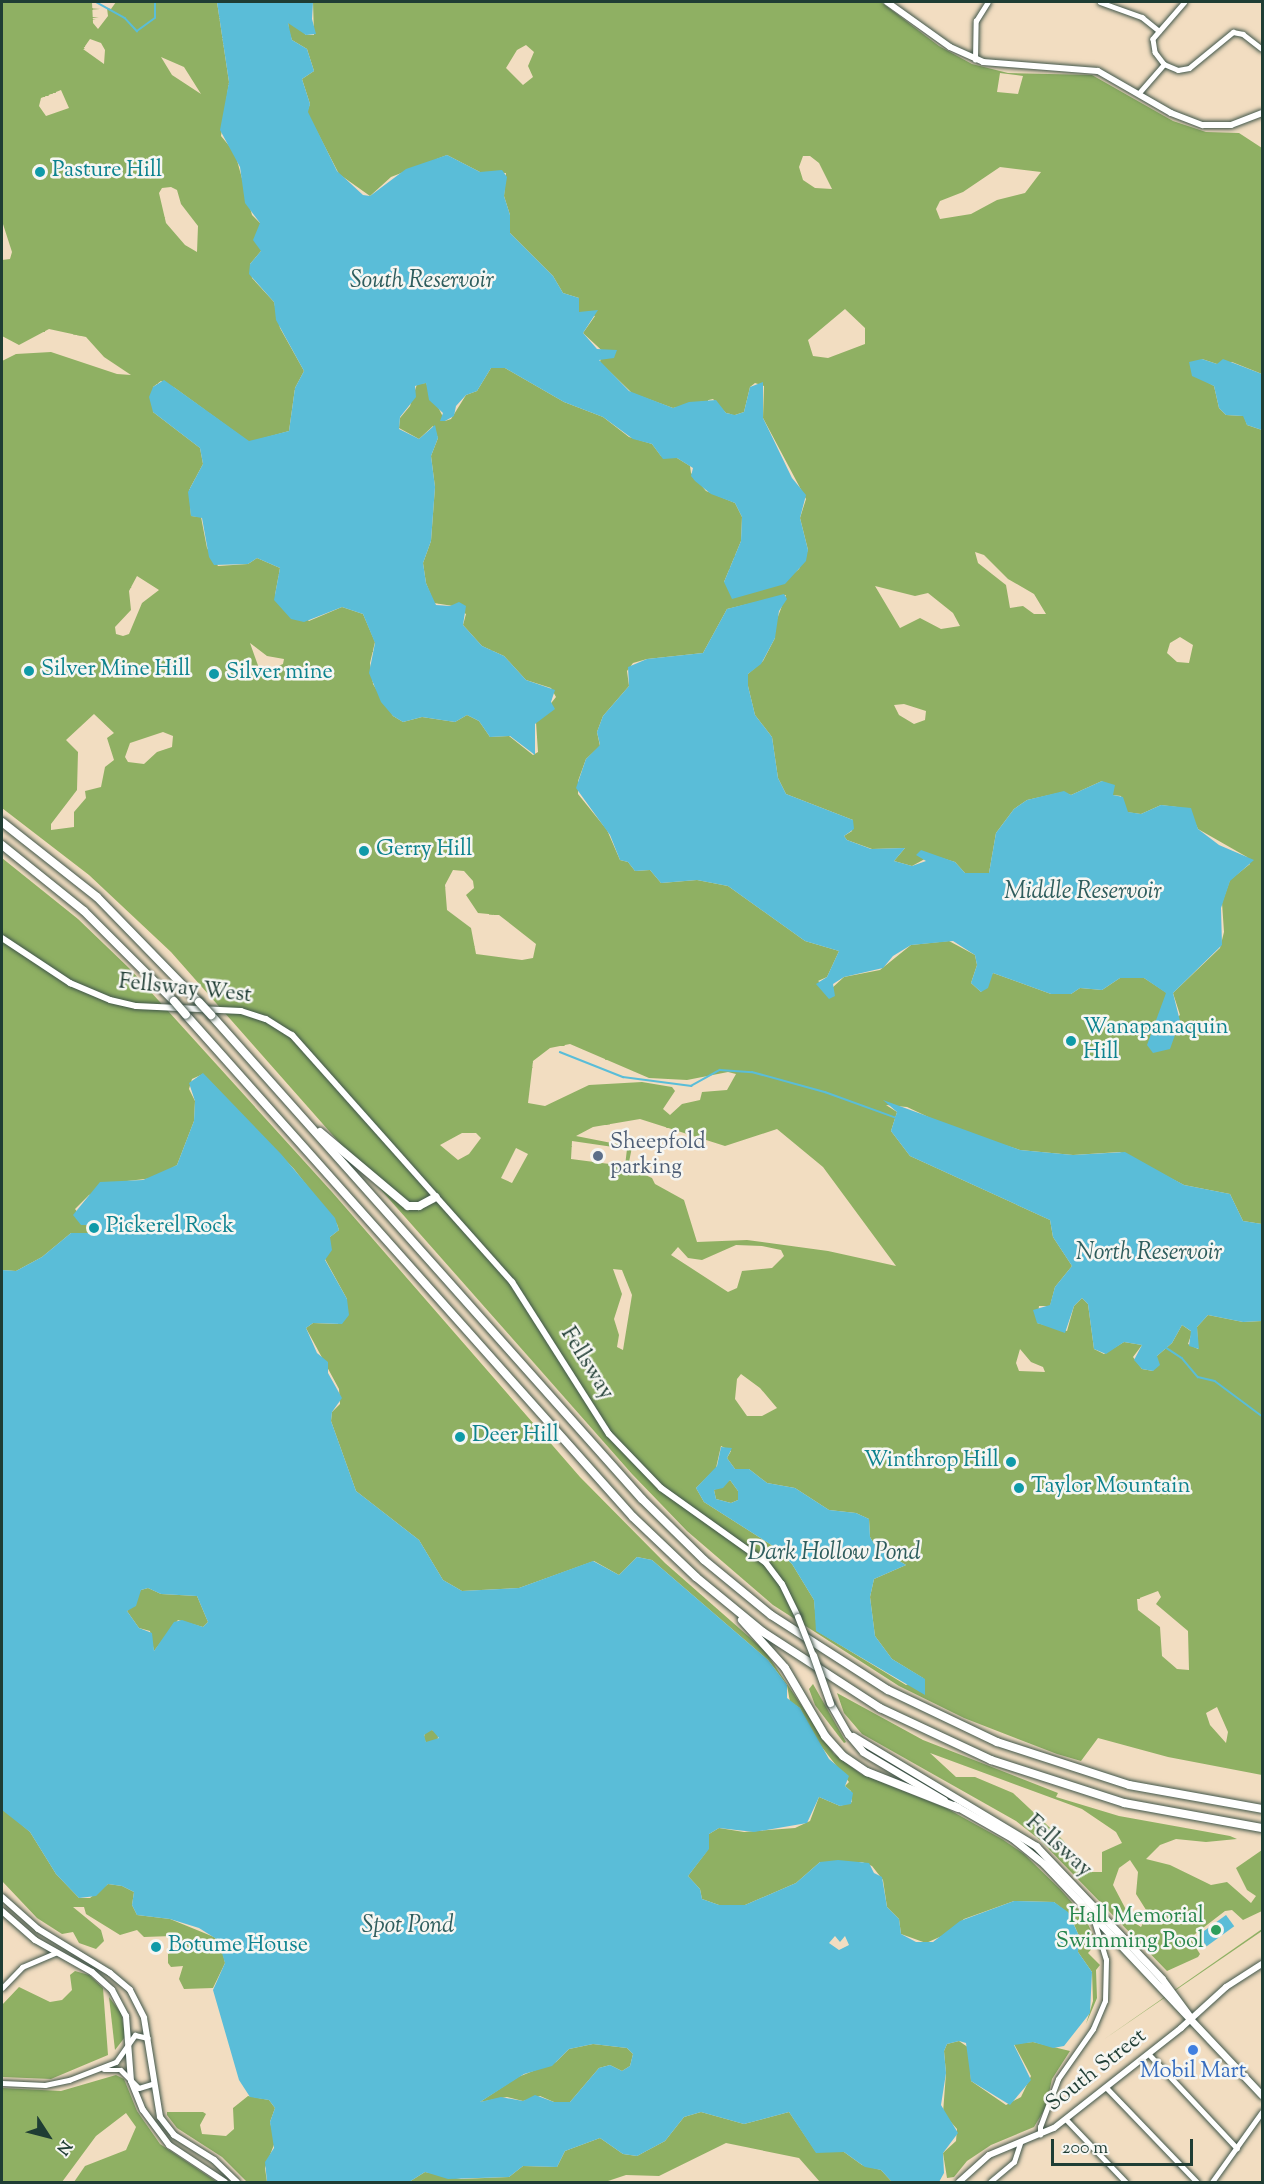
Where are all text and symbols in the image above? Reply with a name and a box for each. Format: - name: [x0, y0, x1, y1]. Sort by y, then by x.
- place label: Pasture Hill: [52, 159, 162, 185]
- marker: Pasture Hill: [33, 165, 47, 179]
- water label: South Reservoir: [350, 268, 494, 296]
- place label: Silver Mine Hill: [41, 658, 190, 684]
- place label: Silver mine: [226, 661, 333, 687]
- marker: Silver Mine Hill: [22, 664, 36, 678]
- marker: Silver mine: [207, 667, 221, 681]
- place label: Gerry Hill: [376, 838, 472, 864]
- marker: Gerry Hill: [357, 844, 371, 858]
- water label: Middle Reservoir: [1004, 879, 1162, 907]
- street label: Fellsway West: [117, 970, 253, 1010]
- place label: Wanapanaquin Hill: [1083, 1015, 1228, 1066]
- marker: Wanapanaquin Hill: [1064, 1034, 1078, 1048]
- place label: Sheepfold parking: [610, 1130, 706, 1182]
- marker: Sheepfold parking: [591, 1149, 605, 1163]
- place label: Pickerel Rock: [106, 1215, 234, 1241]
- marker: Pickerel Rock: [87, 1221, 101, 1235]
- water label: North Reservoir: [1076, 1240, 1222, 1268]
- street label: Fellsway: [554, 1323, 618, 1405]
- place label: Deer Hill: [472, 1424, 559, 1450]
- marker: Deer Hill: [453, 1430, 467, 1444]
- place label: Winthrop Hill: [864, 1449, 999, 1475]
- marker: Winthrop Hill: [1004, 1455, 1018, 1469]
- place label: Taylor Mountain: [1031, 1475, 1190, 1501]
- marker: Taylor Mountain: [1012, 1481, 1026, 1495]
- water label: Dark Hollow Pond: [747, 1540, 921, 1568]
- street label: Fellsway: [1019, 1810, 1097, 1884]
- place label: Hall Memorial Swimming Pool: [1056, 1904, 1204, 1956]
- water label: Spot Pond: [362, 1913, 454, 1941]
- marker: Hall Memorial Swimming Pool: [1209, 1923, 1223, 1937]
- place label: Botume House: [168, 1934, 308, 1960]
- marker: Botume House: [149, 1940, 163, 1954]
- street label: South Street: [1042, 2024, 1152, 2118]
- marker: Mobil Mart: [1186, 2043, 1200, 2057]
- place label: Mobil Mart: [1140, 2060, 1246, 2086]
- north arrow: [18, 2106, 78, 2166]
- scale bar: [1054, 2127, 1196, 2165]
- text: N: [50, 2135, 76, 2159]
- text: 200 m: [1062, 2136, 1108, 2162]

